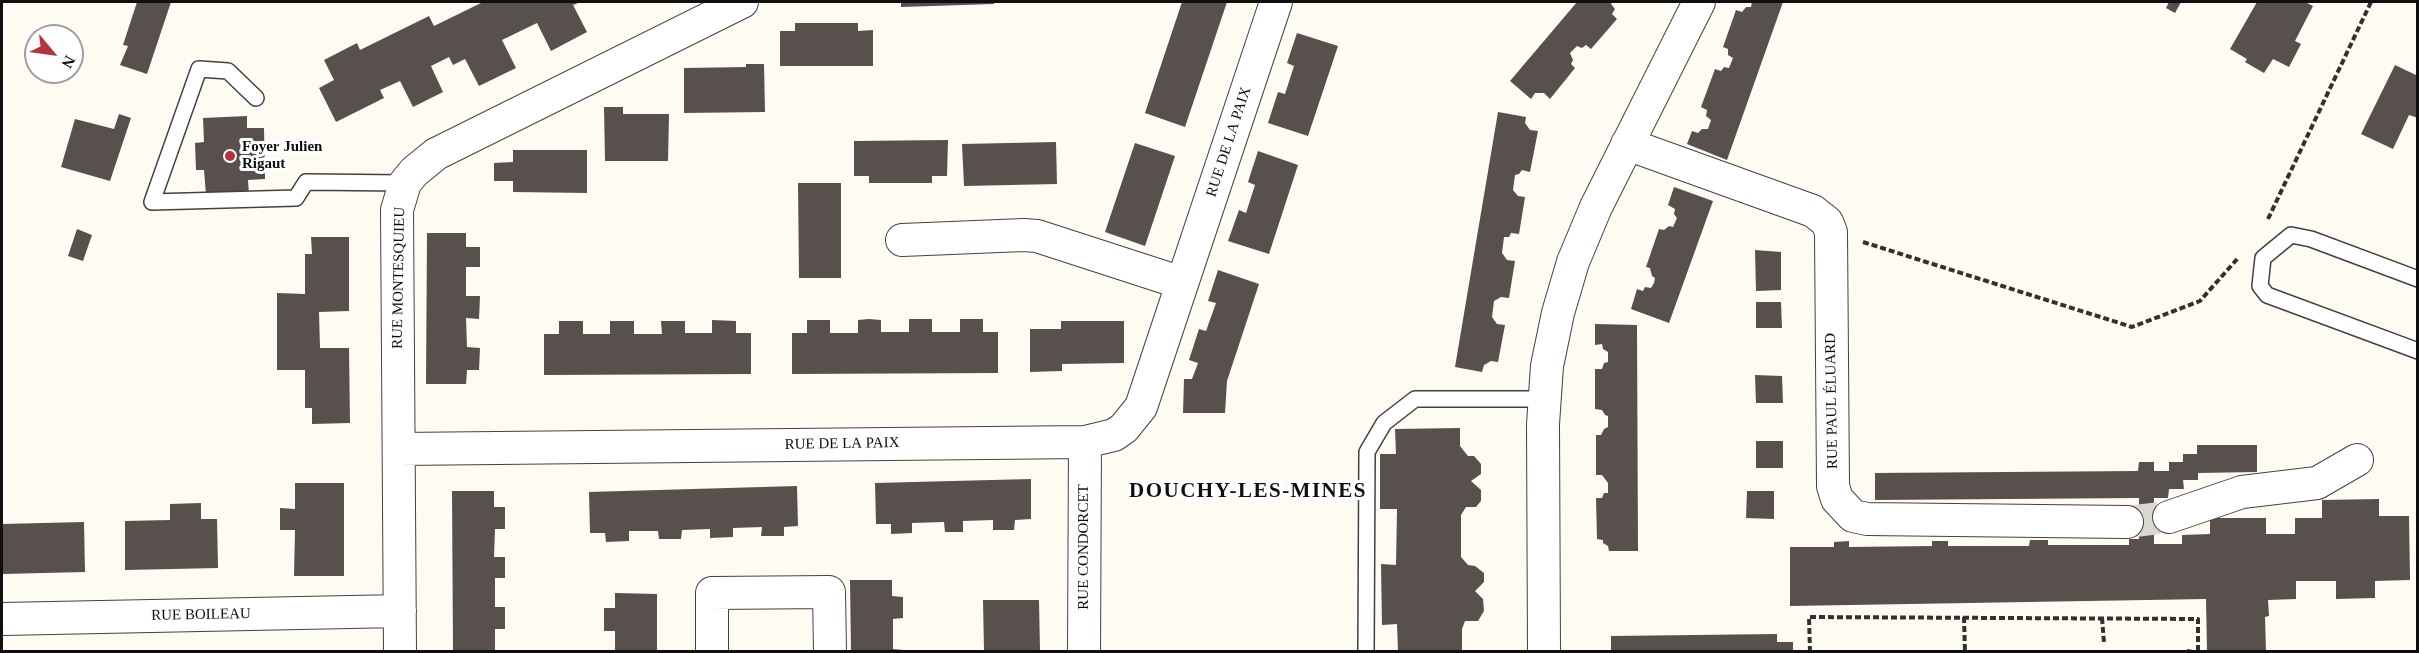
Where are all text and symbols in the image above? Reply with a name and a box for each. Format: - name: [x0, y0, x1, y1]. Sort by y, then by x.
- north arrow: [24, 24, 84, 84]
- text: N: [58, 53, 79, 71]
- street label: RUE DE LA PAIX: [1203, 85, 1255, 199]
- place label: Foyer Julien Rigaut: [242, 138, 322, 173]
- marker: Foyer Julien Rigaut: [223, 149, 237, 163]
- street label: RUE MONTESQUIEU: [389, 207, 409, 349]
- street label: RUE PAUL ÉLUARD: [1822, 333, 1842, 469]
- street label: RUE DE LA PAIX: [784, 434, 900, 454]
- district label: DOUCHY-LES-MINES: [1129, 479, 1367, 505]
- street label: RUE CONDORCET: [1075, 484, 1093, 610]
- street label: RUE BOILEAU: [151, 605, 251, 625]

